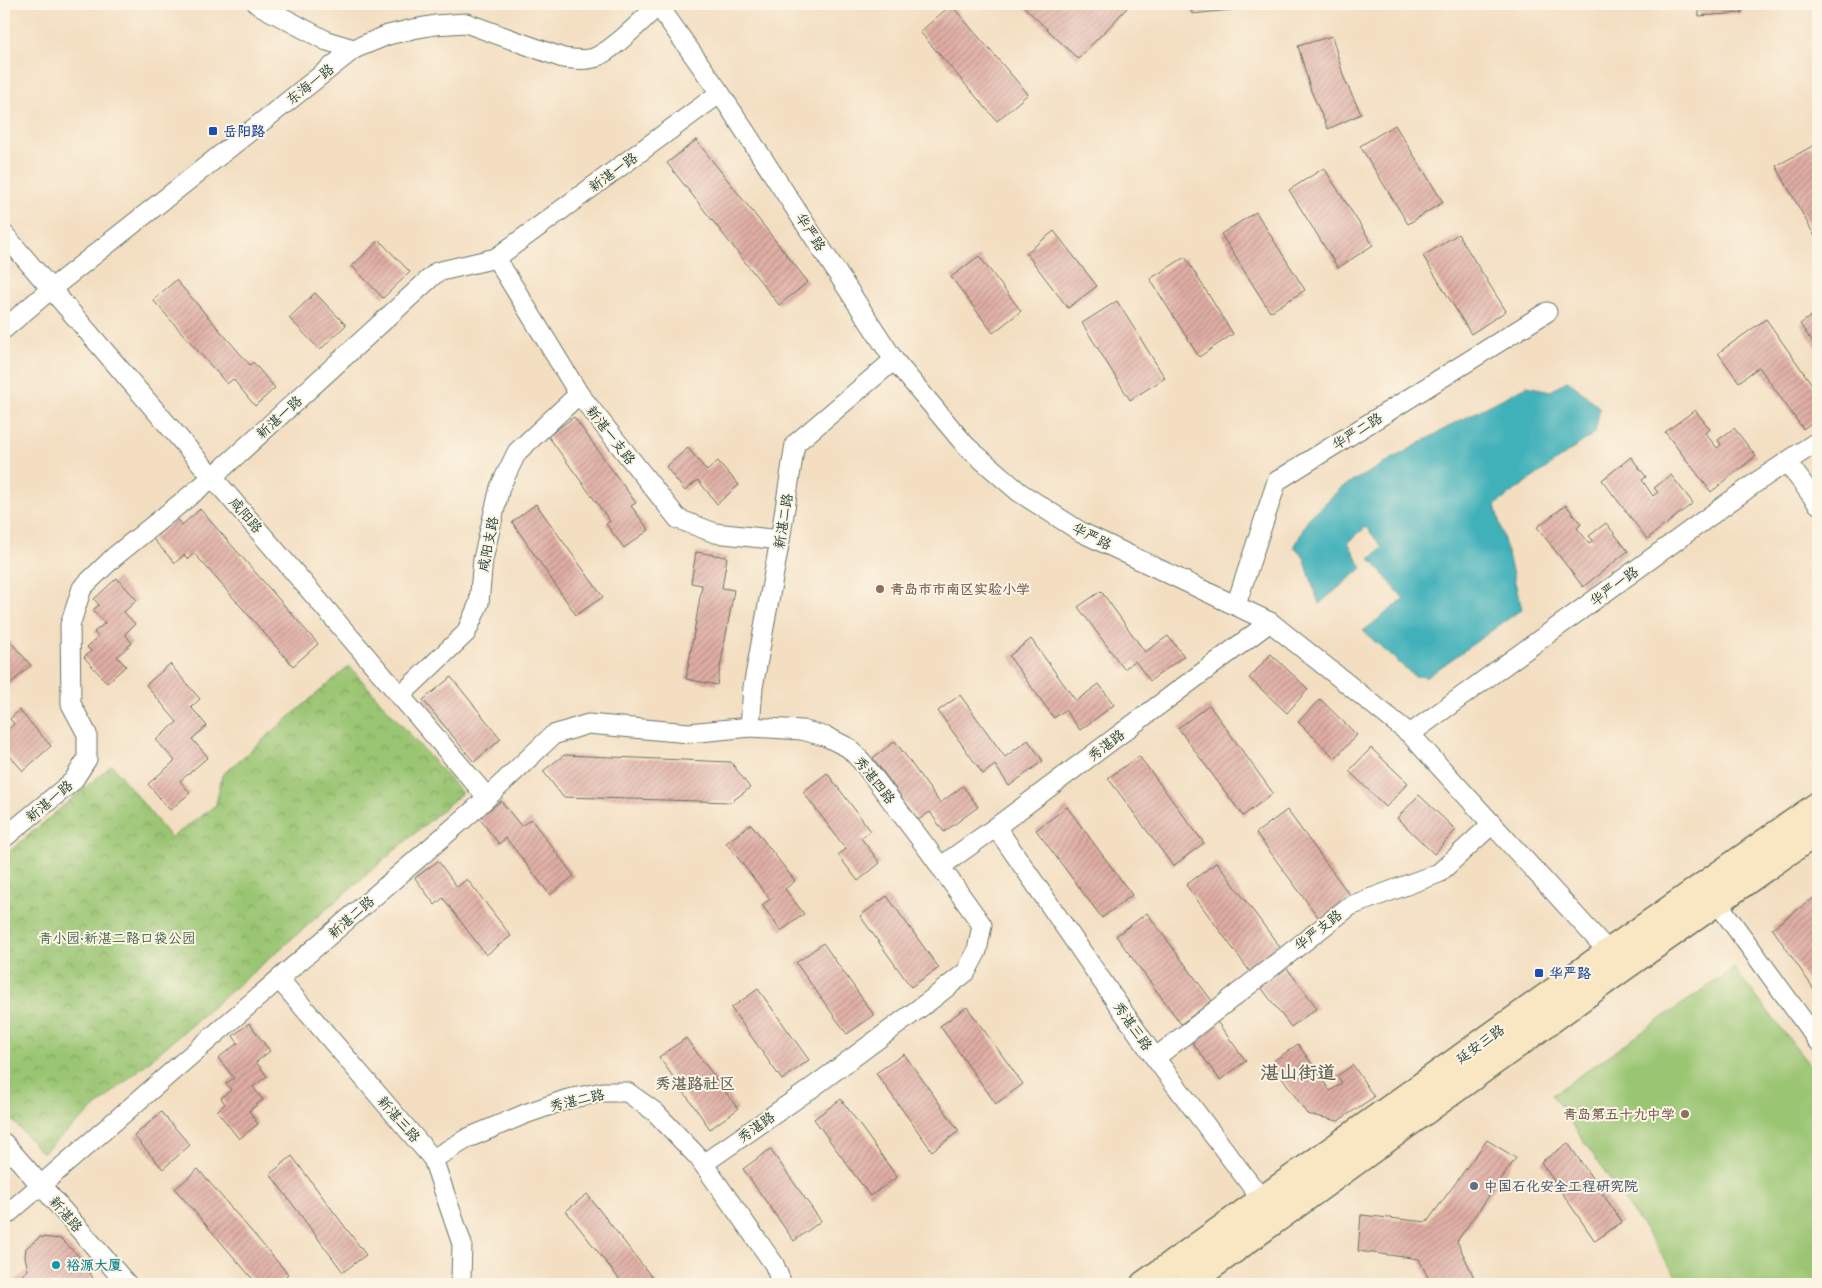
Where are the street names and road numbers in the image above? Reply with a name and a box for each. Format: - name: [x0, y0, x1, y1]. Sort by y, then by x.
- street label: 东海一路: [282, 59, 339, 111]
- street label: 新湛一路: [584, 147, 643, 198]
- street label: 华严路: [789, 209, 831, 256]
- street label: 新湛一路: [252, 391, 308, 445]
- street label: 新湛一支路: [580, 401, 640, 470]
- street label: 华严二路: [1328, 408, 1387, 456]
- street label: 新湛二路: [769, 492, 799, 551]
- street label: 咸阳路: [223, 493, 267, 539]
- street label: 咸阳支路: [473, 515, 505, 574]
- street label: 华严路: [1068, 518, 1115, 556]
- street label: 华严一路: [1585, 561, 1644, 612]
- street label: 秀湛路: [1083, 724, 1130, 767]
- street label: 秀湛四路: [848, 752, 900, 809]
- street label: 新湛一路: [21, 775, 78, 828]
- street label: 新湛二路: [323, 891, 380, 944]
- street label: 华严支路: [1290, 905, 1347, 957]
- street label: 秀湛三路: [1107, 997, 1157, 1056]
- street label: 延安三路: [1451, 1019, 1510, 1070]
- street label: 秀湛二路: [547, 1084, 607, 1118]
- street label: 新湛三路: [372, 1091, 425, 1148]
- street label: 秀湛路: [733, 1107, 780, 1149]
- street label: 新湛路: [43, 1192, 87, 1238]

